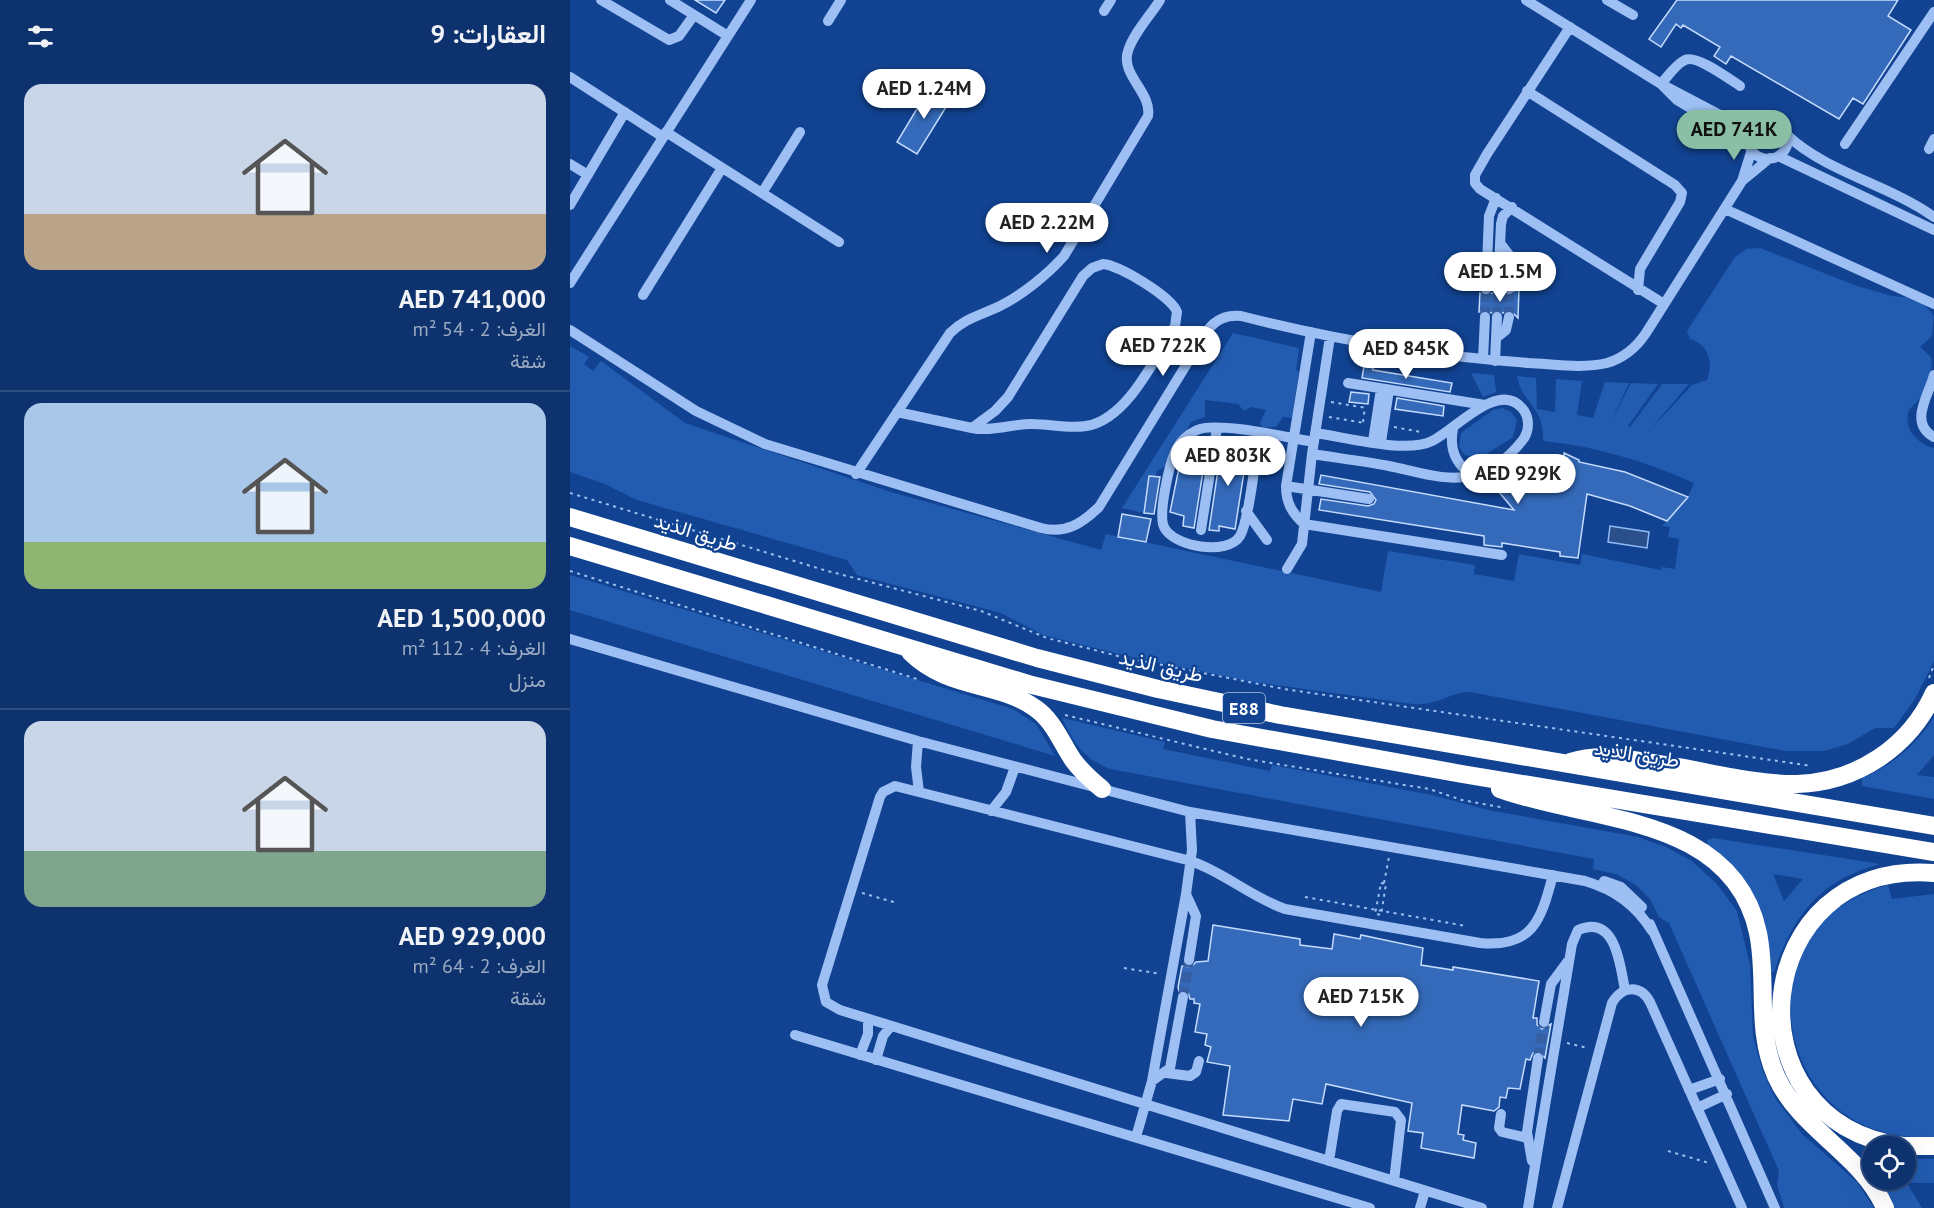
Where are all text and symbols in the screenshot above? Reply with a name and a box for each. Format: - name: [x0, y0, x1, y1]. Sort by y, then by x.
- text: العقارات: 9: [431, 17, 546, 50]
- icon: filters: [24, 20, 57, 53]
- pin: AED 1.24M: [855, 69, 993, 120]
- text: AED 1.24M: [876, 75, 972, 101]
- pin: AED 741K: [1672, 110, 1796, 161]
- text: AED 741K: [1691, 116, 1777, 142]
- icon: home: [231, 123, 339, 231]
- pin: AED 2.22M: [978, 203, 1116, 254]
- text: AED 2.22M: [999, 209, 1095, 235]
- pin: AED 1.5M: [1438, 252, 1562, 303]
- text: AED 1.5M: [1458, 258, 1542, 284]
- text: AED 741,000: [399, 282, 546, 315]
- text: الغرف: 2 · 54 m²: [413, 316, 546, 342]
- pin: AED 722K: [1101, 326, 1225, 377]
- pin: AED 845K: [1344, 329, 1468, 380]
- text: AED 722K: [1120, 332, 1206, 358]
- text: AED 845K: [1363, 335, 1449, 361]
- text: شقة: [510, 348, 546, 374]
- pin: AED 803K: [1166, 436, 1290, 487]
- icon: home: [231, 442, 339, 550]
- text: AED 803K: [1185, 442, 1271, 468]
- pin: AED 929K: [1456, 454, 1580, 505]
- text: AED 929K: [1475, 460, 1561, 486]
- street label: طريق الذيد: [651, 507, 741, 557]
- text: AED 1,500,000: [377, 601, 546, 634]
- text: الغرف: 4 · 112 m²: [402, 635, 546, 661]
- street label: طريق الذيد: [1116, 644, 1206, 688]
- text: منزل: [509, 667, 546, 693]
- road number: E88: [1223, 693, 1265, 723]
- street label: طريق الذيد: [1593, 734, 1681, 774]
- icon: home: [231, 760, 339, 868]
- text: AED 929,000: [399, 919, 546, 952]
- text: الغرف: 2 · 64 m²: [413, 953, 546, 979]
- pin: AED 715K: [1299, 977, 1423, 1028]
- text: AED 715K: [1318, 983, 1404, 1009]
- text: شقة: [510, 985, 546, 1011]
- map controls: [1862, 1136, 1916, 1190]
- button: locate: [1862, 1136, 1916, 1190]

